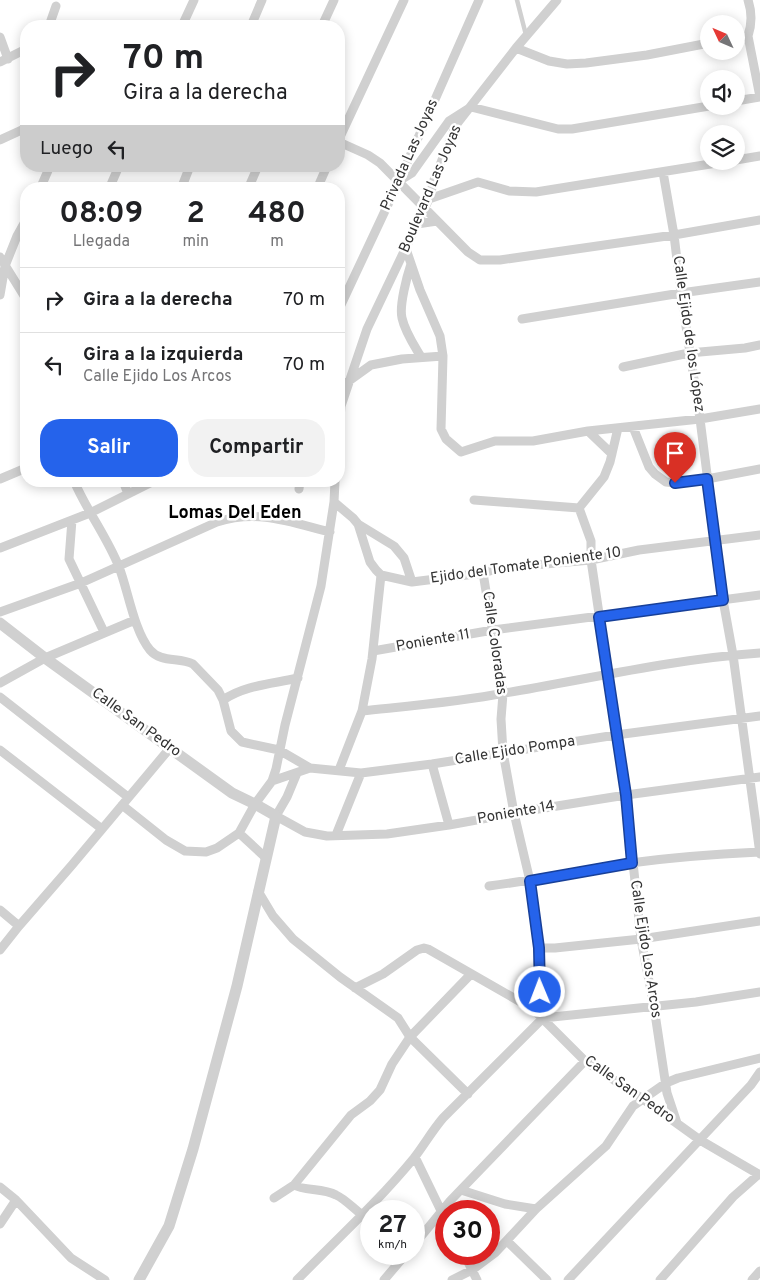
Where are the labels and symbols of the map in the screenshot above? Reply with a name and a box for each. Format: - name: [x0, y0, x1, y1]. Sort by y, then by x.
- north arrow: [700, 15, 745, 60]
- street label: Privada Las Joyas: [377, 96, 443, 214]
- street label: Boulevard Las Joyas: [395, 122, 467, 256]
- street label: Calle Ejido de los López: [668, 254, 708, 414]
- pin: [654, 432, 696, 483]
- district label: Lomas Del Eden: [168, 502, 302, 525]
- street label: Ejido del Tomate Poniente 10: [429, 543, 623, 589]
- street label: Calle Coloradas: [477, 590, 511, 696]
- street label: Poniente 11: [395, 625, 471, 657]
- street label: Calle San Pedro: [87, 684, 185, 762]
- street label: Calle Ejido Pompa: [453, 732, 577, 770]
- street label: Poniente 14: [476, 797, 556, 829]
- street label: Calle Ejido Los Arcos: [625, 879, 665, 1019]
- position arrow: [513, 965, 565, 1017]
- street label: Calle San Pedro: [580, 1052, 678, 1128]
- speed limit sign: 30: [435, 1200, 500, 1265]

